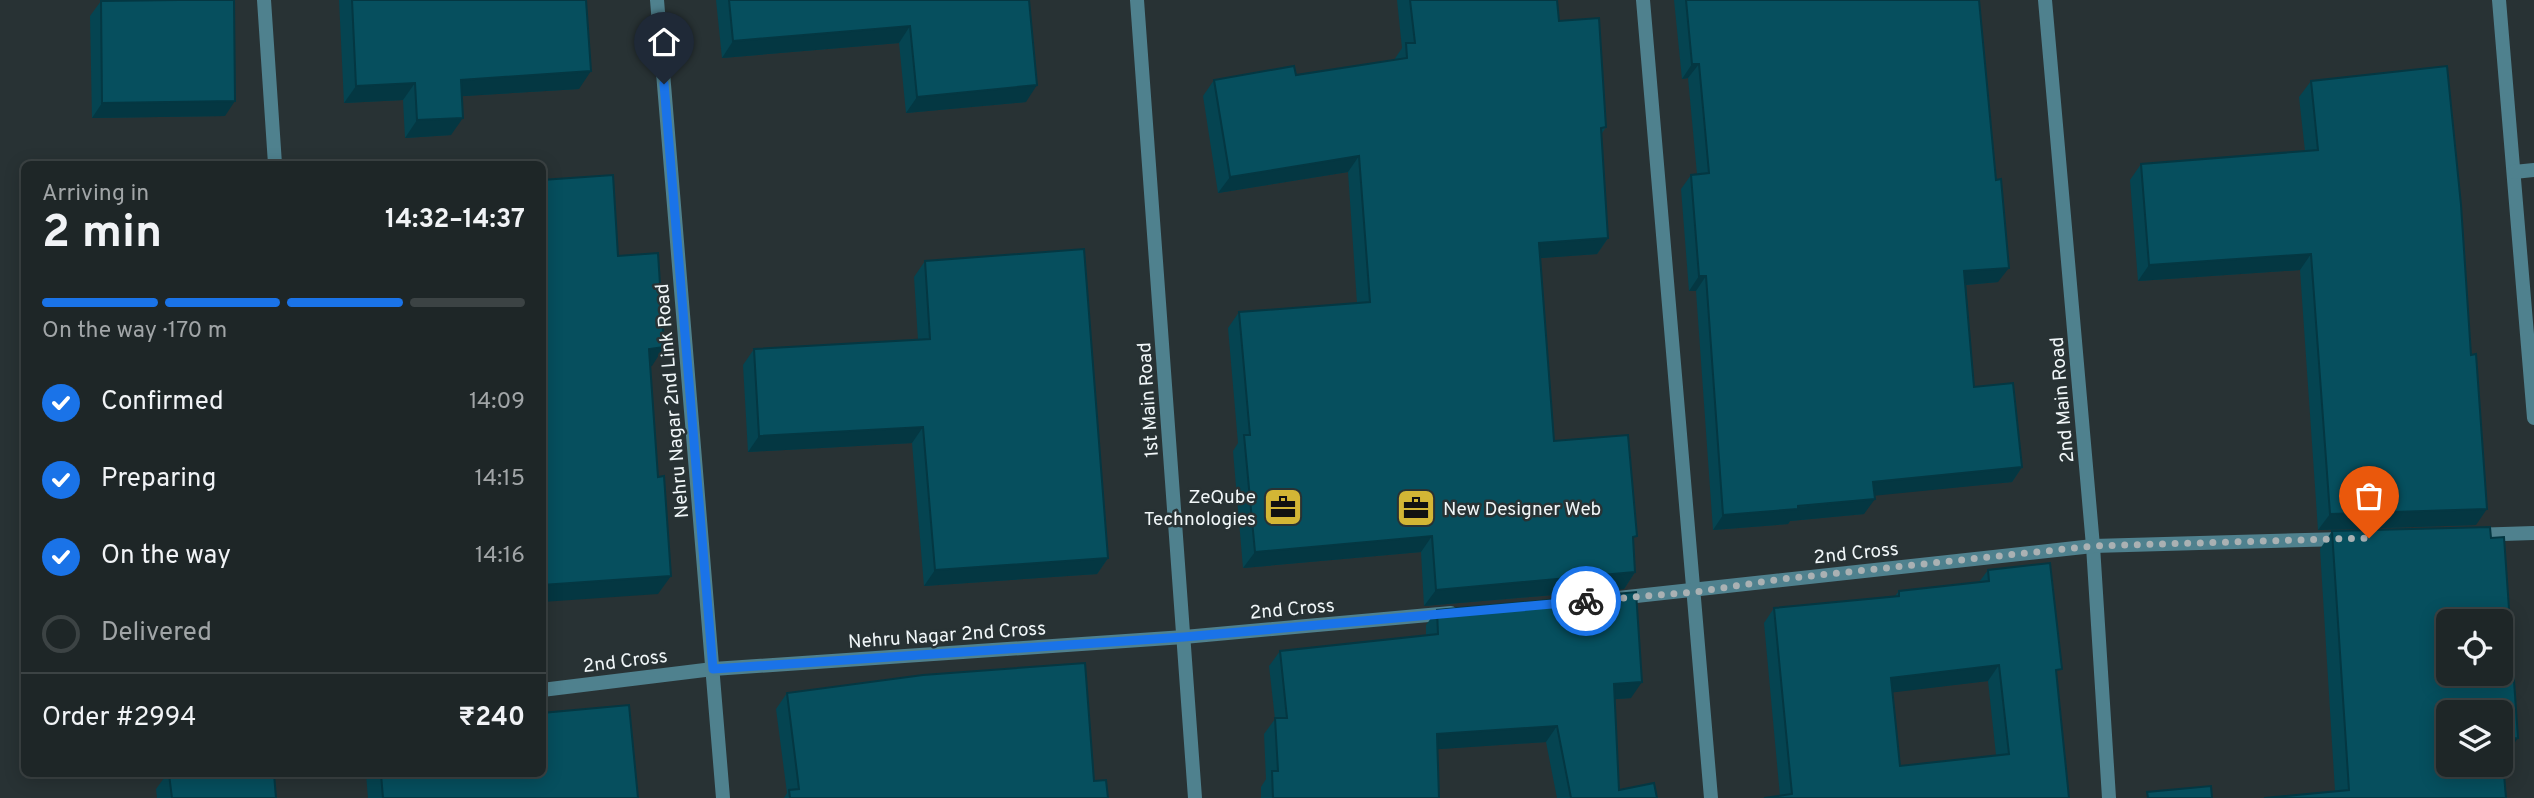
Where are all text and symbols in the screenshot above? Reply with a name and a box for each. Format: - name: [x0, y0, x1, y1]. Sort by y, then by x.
- pin: [634, 12.0, 694, 84]
- icon: home: [645, 23, 683, 61]
- text: Arriving in: [42, 180, 149, 209]
- text: 14:32–14:37: [385, 204, 525, 237]
- text: 2 min: [42, 205, 162, 264]
- street label: Nehru Nagar 2nd Link Road: [651, 282, 695, 519]
- text: On the way · 170 m: [42, 317, 227, 346]
- street label: 2nd Main Road: [2046, 336, 2080, 464]
- street label: 1st Main Road: [1133, 341, 1165, 458]
- icon: check: [42, 384, 80, 422]
- text: Confirmed: [101, 386, 224, 419]
- text: 14:09: [469, 388, 525, 417]
- icon: check: [42, 461, 80, 499]
- text: Preparing: [101, 463, 216, 496]
- text: 14:15: [475, 465, 525, 494]
- pin: [2339, 466, 2399, 538]
- icon: bag: [2350, 477, 2388, 515]
- place label: ZeQube Technologies: [1144, 486, 1256, 532]
- office icon: ZeQube Technologies: [1262, 486, 1304, 528]
- office icon: New Designer Web: [1395, 487, 1437, 529]
- place label: New Designer Web: [1443, 498, 1601, 522]
- icon: check: [42, 538, 80, 576]
- street label: 2nd Cross: [1813, 538, 1900, 570]
- text: On the way: [101, 540, 231, 573]
- text: 14:16: [475, 542, 525, 571]
- courier: [1551, 566, 1621, 636]
- icon: bike: [1567, 582, 1605, 620]
- street label: 2nd Cross: [1249, 594, 1336, 626]
- map controls: [2436, 609, 2513, 777]
- button: locate: [2436, 609, 2513, 686]
- text: Delivered: [101, 617, 212, 650]
- street label: Nehru Nagar 2nd Cross: [847, 617, 1047, 655]
- street label: 2nd Cross: [581, 645, 669, 679]
- button: layers: [2436, 700, 2513, 777]
- text: Order #2994: [42, 702, 197, 735]
- text: ₹240: [458, 702, 525, 735]

